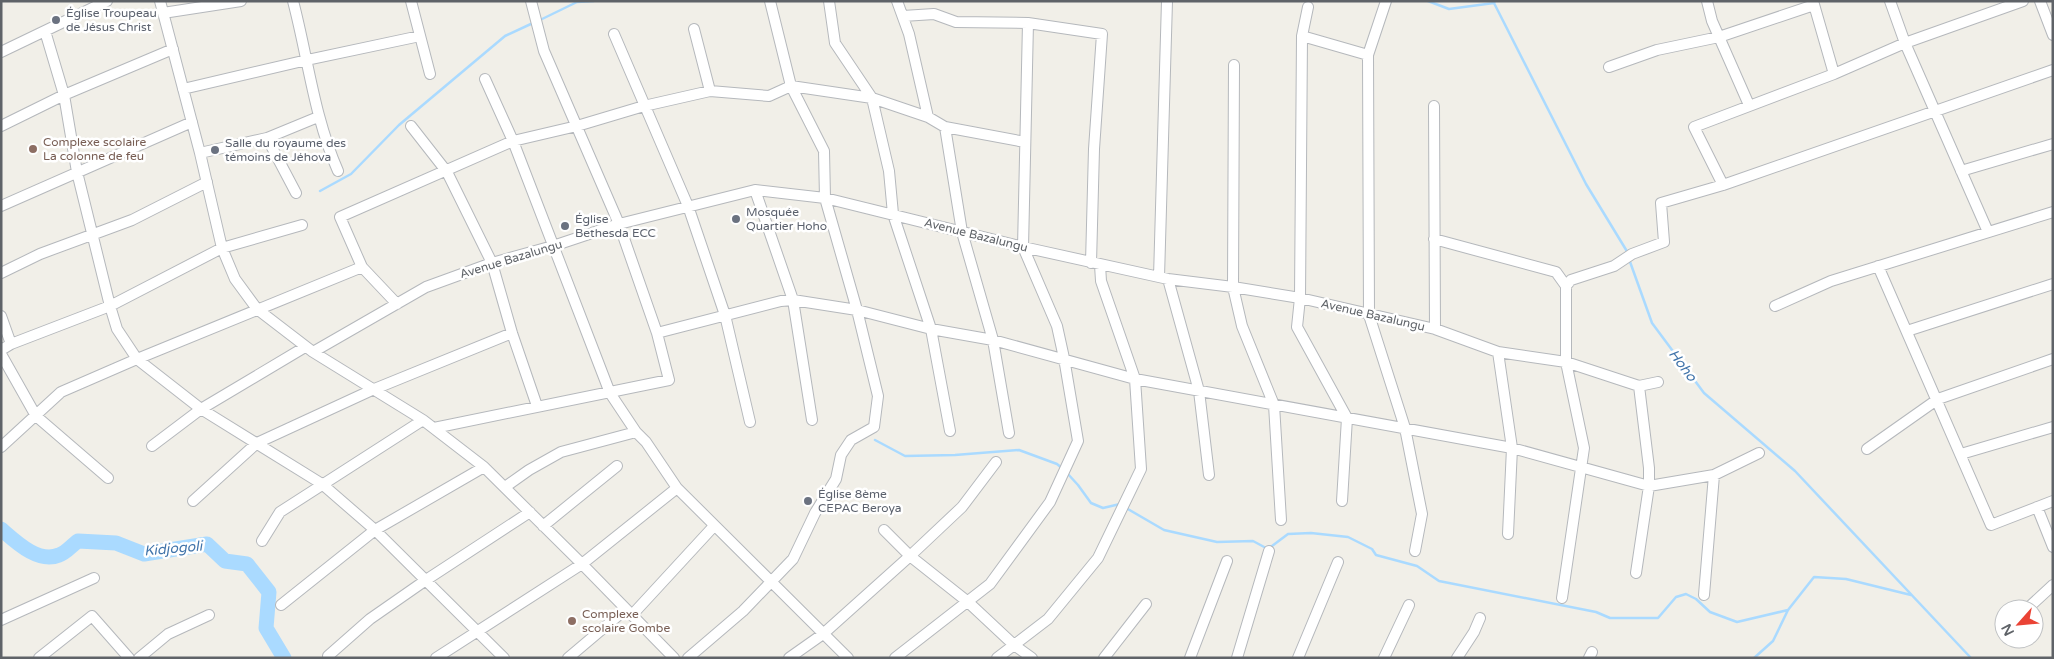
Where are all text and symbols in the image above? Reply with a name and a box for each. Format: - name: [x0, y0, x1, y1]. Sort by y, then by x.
- place label: Église Troupeau de Jésus Christ: [66, 6, 157, 34]
- marker: Église Troupeau de Jésus Christ: [50, 14, 62, 26]
- place label: Complexe scolaire La colonne de feu: [43, 135, 147, 163]
- place label: Salle du royaume des témoins de Jéhova: [225, 136, 346, 164]
- marker: Complexe scolaire La colonne de feu: [27, 143, 39, 155]
- marker: Salle du royaume des témoins de Jéhova: [209, 144, 221, 156]
- place label: Mosquée Quartier Hoho: [746, 205, 827, 233]
- place label: Église Bethesda ECC: [575, 212, 656, 240]
- marker: Mosquée Quartier Hoho: [730, 213, 742, 225]
- street label: Avenue Bazalungu: [923, 215, 1029, 255]
- marker: Église Bethesda ECC: [559, 220, 571, 232]
- street label: Avenue Bazalungu: [458, 237, 564, 281]
- street label: Avenue Bazalungu: [1320, 296, 1426, 334]
- water label: Hoho: [1665, 346, 1701, 386]
- place label: Église 8ème CEPAC Beroya: [818, 487, 902, 515]
- marker: Église 8ème CEPAC Beroya: [802, 495, 814, 507]
- water label: Kidjogoli: [143, 537, 204, 559]
- north arrow: [1994, 599, 2044, 649]
- place label: Complexe scolaire Gombe: [582, 607, 670, 635]
- marker: Complexe scolaire Gombe: [566, 615, 578, 627]
- text: N: [1998, 621, 2018, 639]

